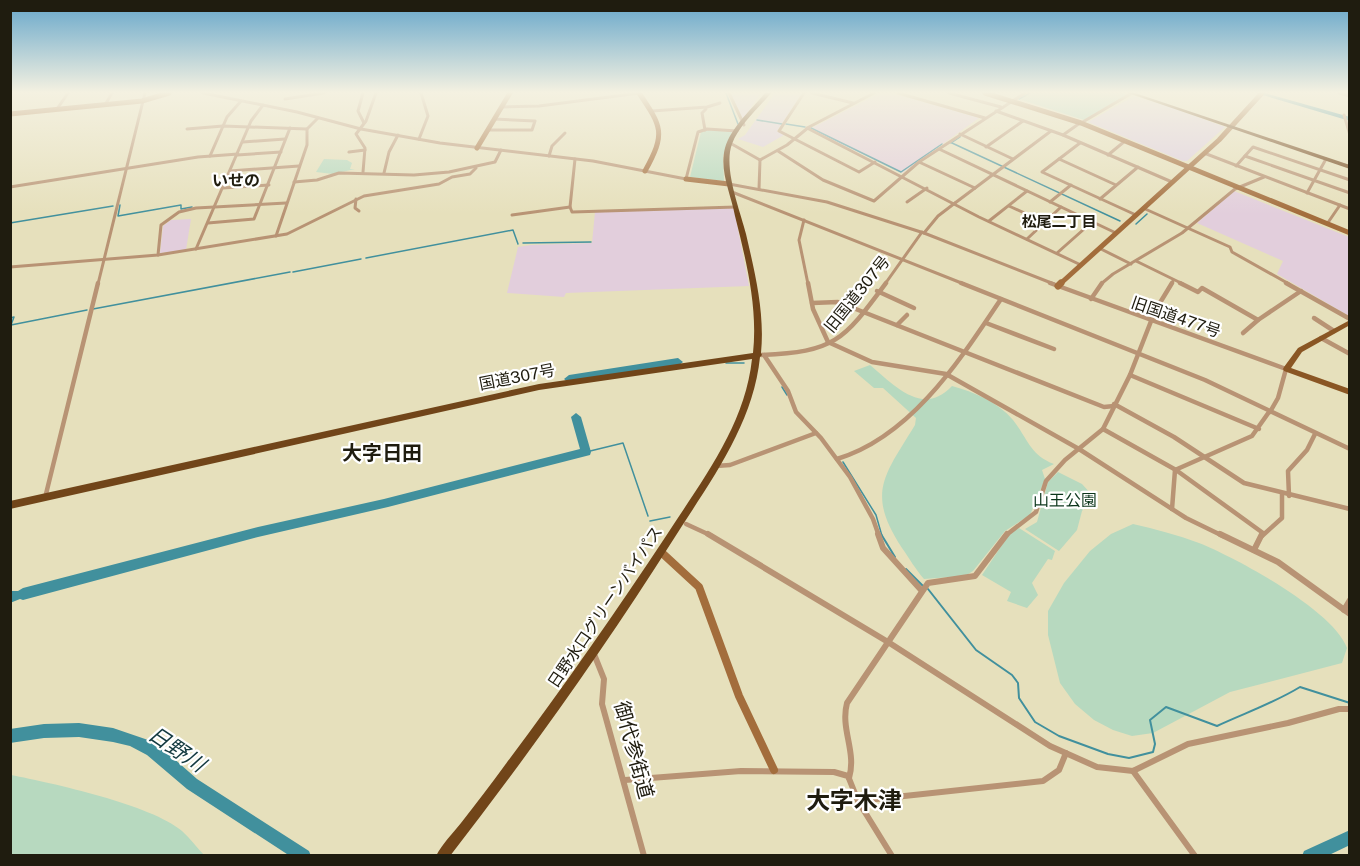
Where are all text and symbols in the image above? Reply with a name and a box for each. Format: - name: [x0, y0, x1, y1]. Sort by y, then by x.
- district label: いせの: [212, 171, 260, 190]
- district label: 松尾二丁目: [1021, 213, 1097, 230]
- street label: 旧国道307号: [820, 252, 894, 336]
- street label: 旧国道477号: [1129, 293, 1223, 341]
- street label: 国道307号: [477, 360, 557, 394]
- district label: 大字日田: [342, 441, 422, 465]
- park label: 山王公園: [1033, 491, 1097, 510]
- street label: 日野水口グリーンバイパス: [544, 523, 666, 691]
- street label: 御代参街道: [609, 699, 659, 801]
- water label: 日野川: [144, 721, 212, 778]
- district label: 大字木津: [806, 786, 902, 814]

